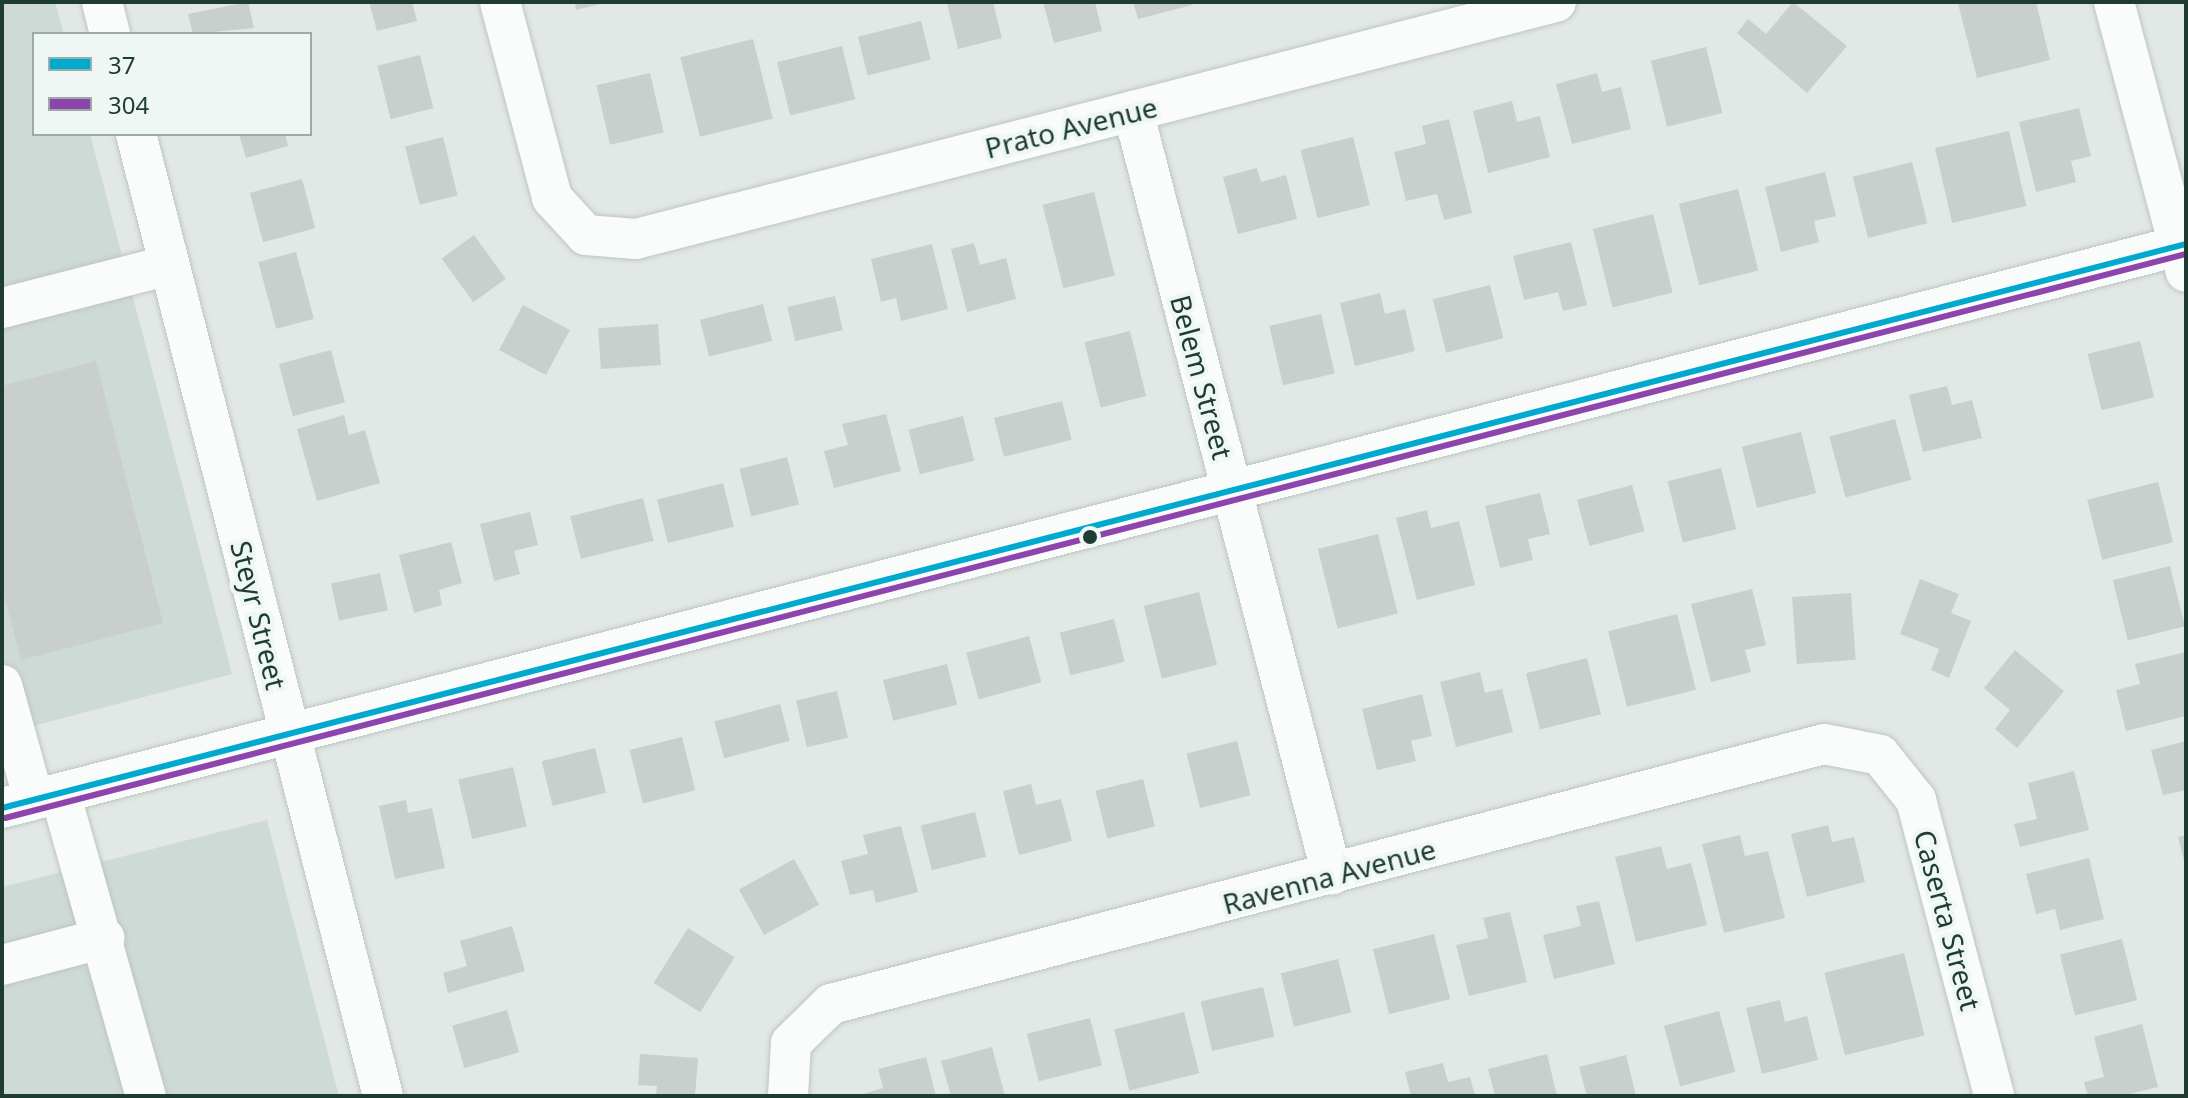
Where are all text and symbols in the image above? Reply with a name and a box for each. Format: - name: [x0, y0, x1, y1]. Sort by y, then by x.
- legend: [32, 32, 312, 136]
- text: 37: [108, 48, 135, 81]
- text: 304: [108, 88, 149, 121]
- street label: Prato Avenue: [981, 89, 1161, 165]
- street label: Belem Street: [1164, 291, 1240, 463]
- unlabelled marker: [1082, 529, 1098, 545]
- street label: Steyr Street: [224, 537, 294, 693]
- street label: Caserta Street: [1908, 826, 1988, 1014]
- street label: Ravenna Avenue: [1219, 831, 1439, 921]

